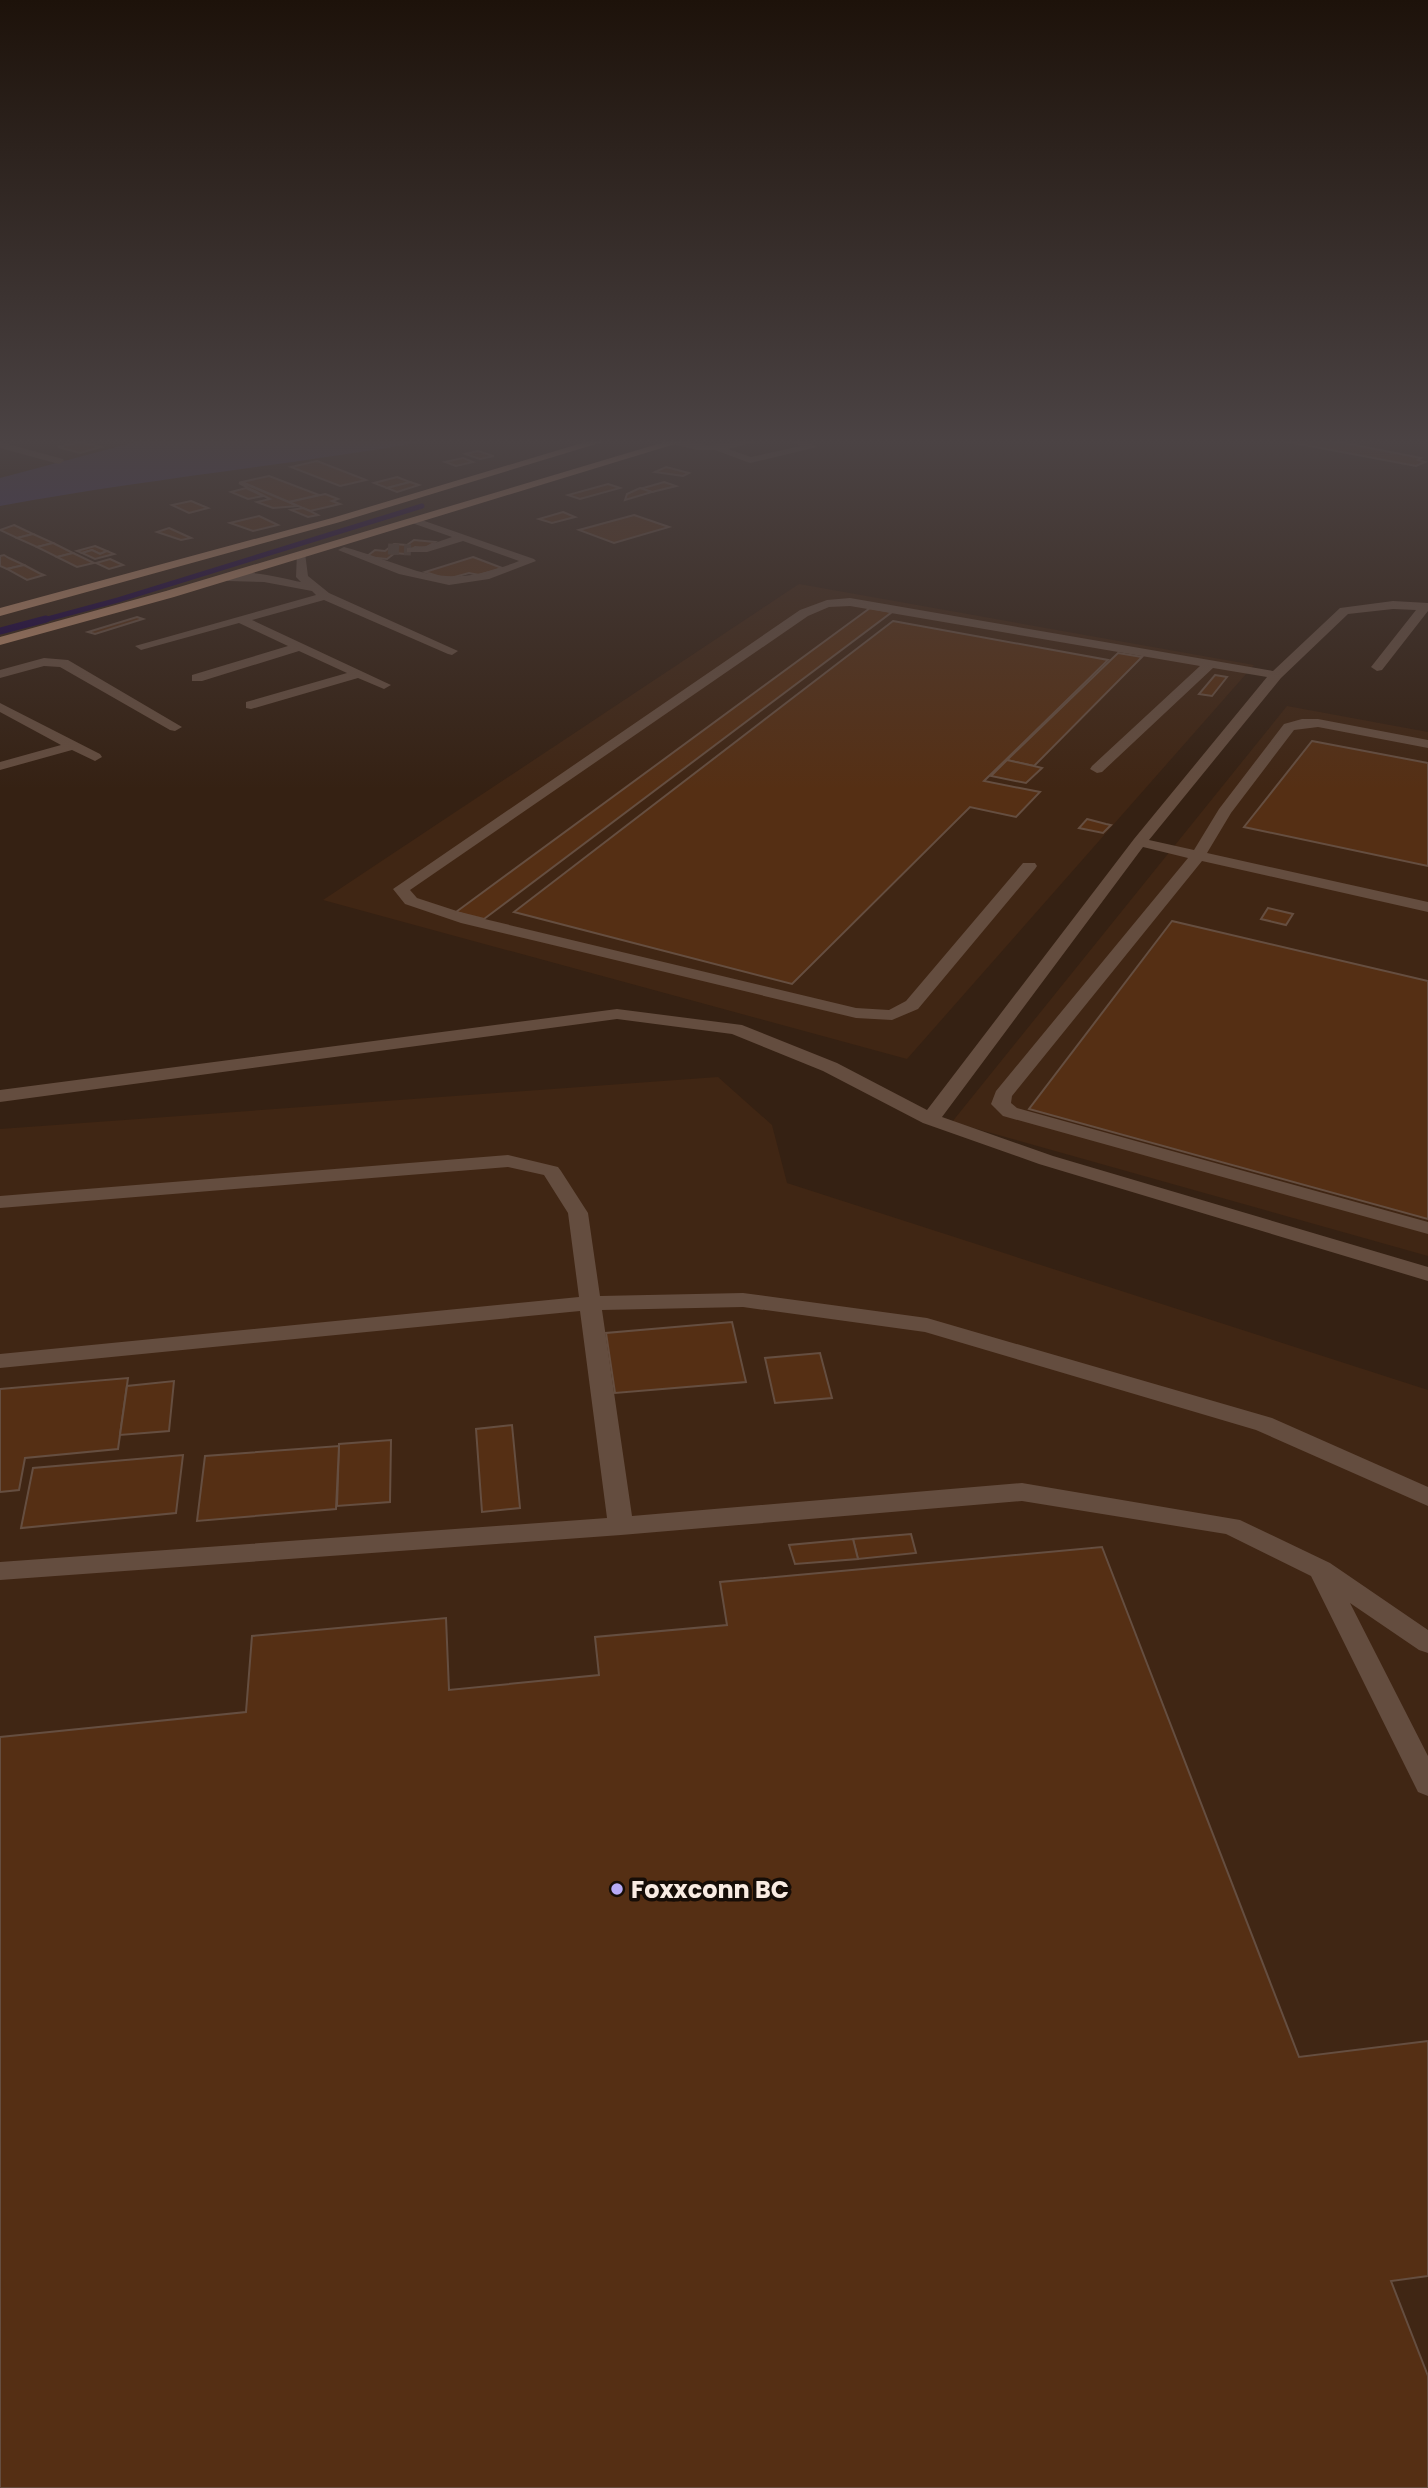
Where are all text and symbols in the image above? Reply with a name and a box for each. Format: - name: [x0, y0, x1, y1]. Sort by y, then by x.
- place label: Foxxconn BC: [631, 1873, 789, 1906]
- marker: Foxxconn BC: [609, 1881, 625, 1897]

